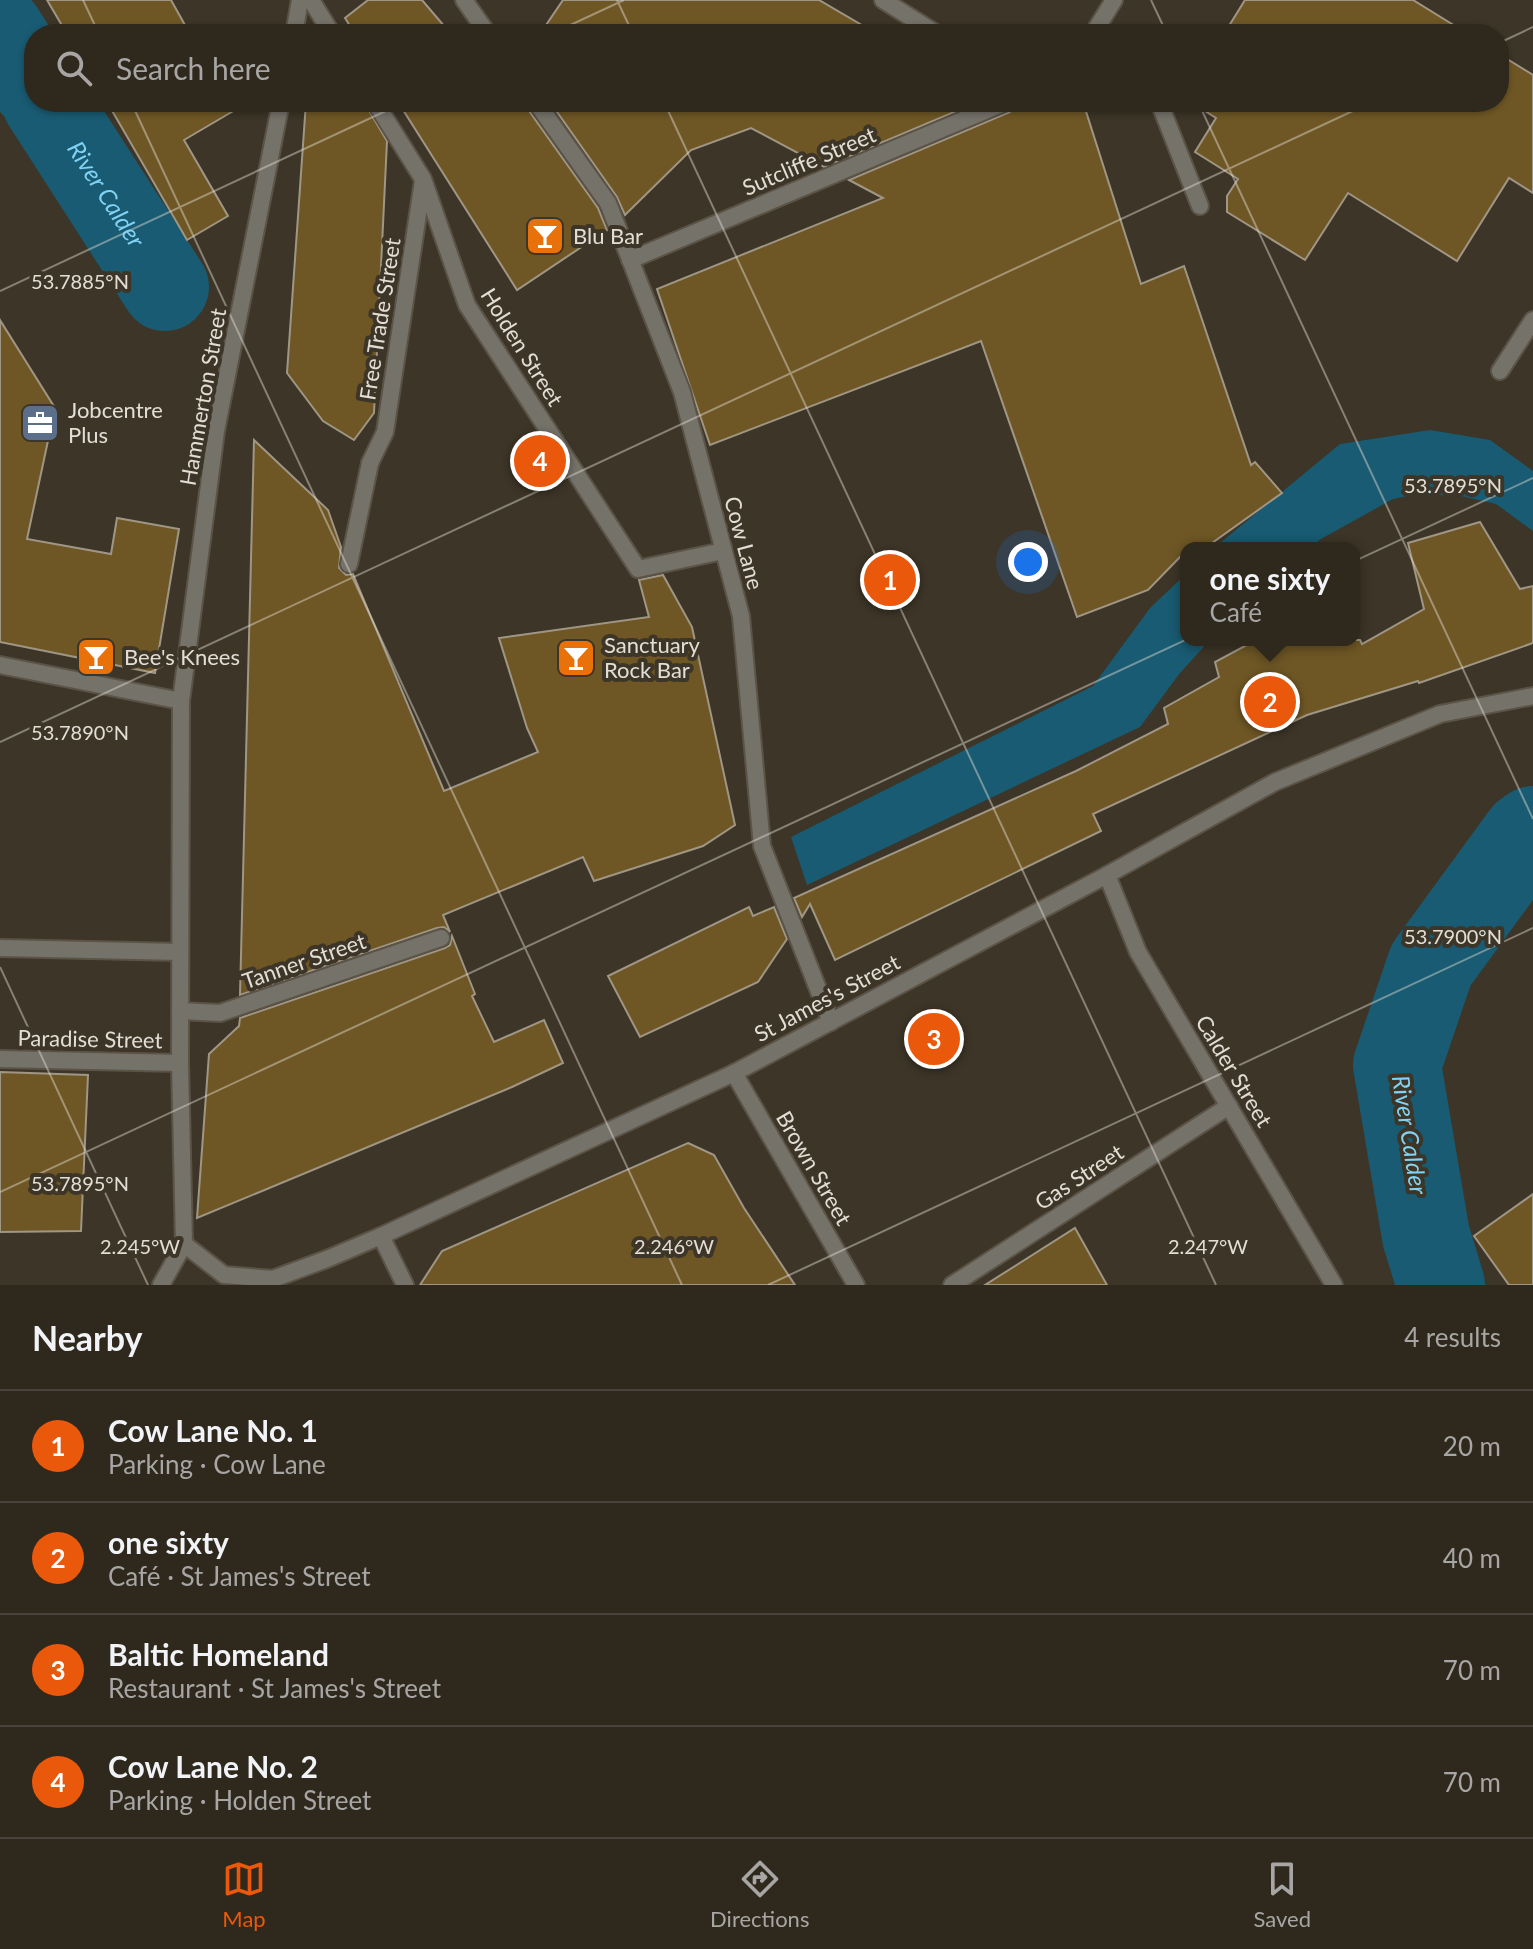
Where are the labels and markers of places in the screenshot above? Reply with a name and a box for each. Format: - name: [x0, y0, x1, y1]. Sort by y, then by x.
- bar icon: Blu Bar: [524, 215, 566, 257]
- place label: Blu Bar: [573, 222, 643, 249]
- place label: Jobcentre Plus: [68, 396, 163, 448]
- office icon: Jobcentre Plus: [19, 402, 61, 444]
- pin: 4: [514, 431, 566, 491]
- pin: 1: [864, 550, 916, 610]
- place label: Sanctuary Rock Bar: [604, 631, 701, 683]
- bar icon: Bee's Knees: [75, 636, 117, 678]
- bar icon: Sanctuary Rock Bar: [555, 637, 597, 679]
- place label: Bee's Knees: [124, 643, 240, 670]
- pin: 2: [1244, 672, 1296, 732]
- pin: 3: [908, 1009, 960, 1069]

